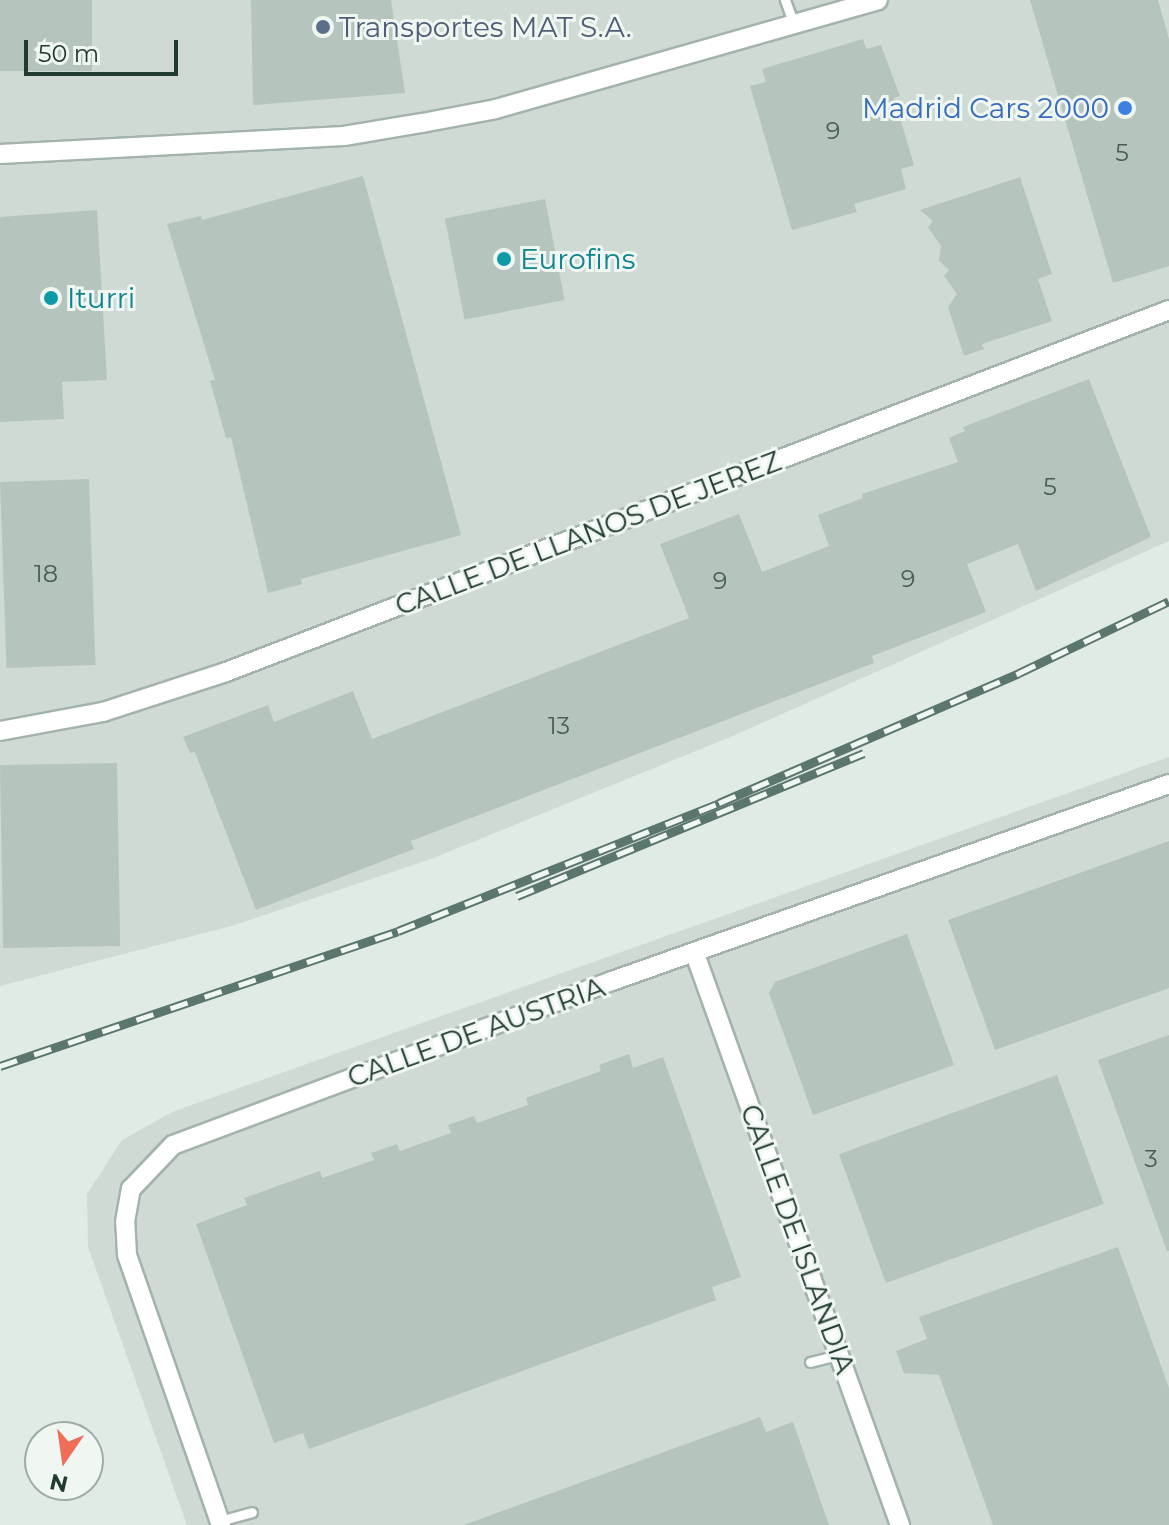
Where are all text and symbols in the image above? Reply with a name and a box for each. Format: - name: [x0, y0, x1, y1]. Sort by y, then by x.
- place label: Transportes MAT S.A.: [339, 10, 632, 44]
- marker: Transportes MAT S.A.: [314, 18, 332, 36]
- scale bar: [28, 24, 182, 74]
- text: 50 m: [38, 39, 99, 68]
- place label: Madrid Cars 2000: [862, 91, 1109, 125]
- marker: Madrid Cars 2000: [1116, 99, 1134, 117]
- house number: 9: [826, 117, 840, 145]
- house number: 5: [1115, 139, 1129, 167]
- place label: Eurofins: [520, 242, 635, 276]
- marker: Eurofins: [495, 250, 513, 268]
- place label: Iturri: [67, 281, 135, 315]
- marker: Iturri: [42, 289, 60, 307]
- street label: CALLE DE LLANOS DE JEREZ: [390, 444, 786, 622]
- house number: 5: [1043, 473, 1057, 501]
- house number: 18: [34, 560, 58, 588]
- house number: 9: [901, 565, 915, 593]
- house number: 9: [713, 567, 727, 595]
- house number: 13: [548, 712, 570, 740]
- street label: CALLE DE AUSTRIA: [343, 970, 609, 1094]
- street label: CALLE DE ISLANDIA: [734, 1100, 862, 1378]
- house number: 3: [1144, 1145, 1158, 1173]
- north arrow: [24, 1421, 104, 1501]
- text: N: [47, 1468, 71, 1498]

